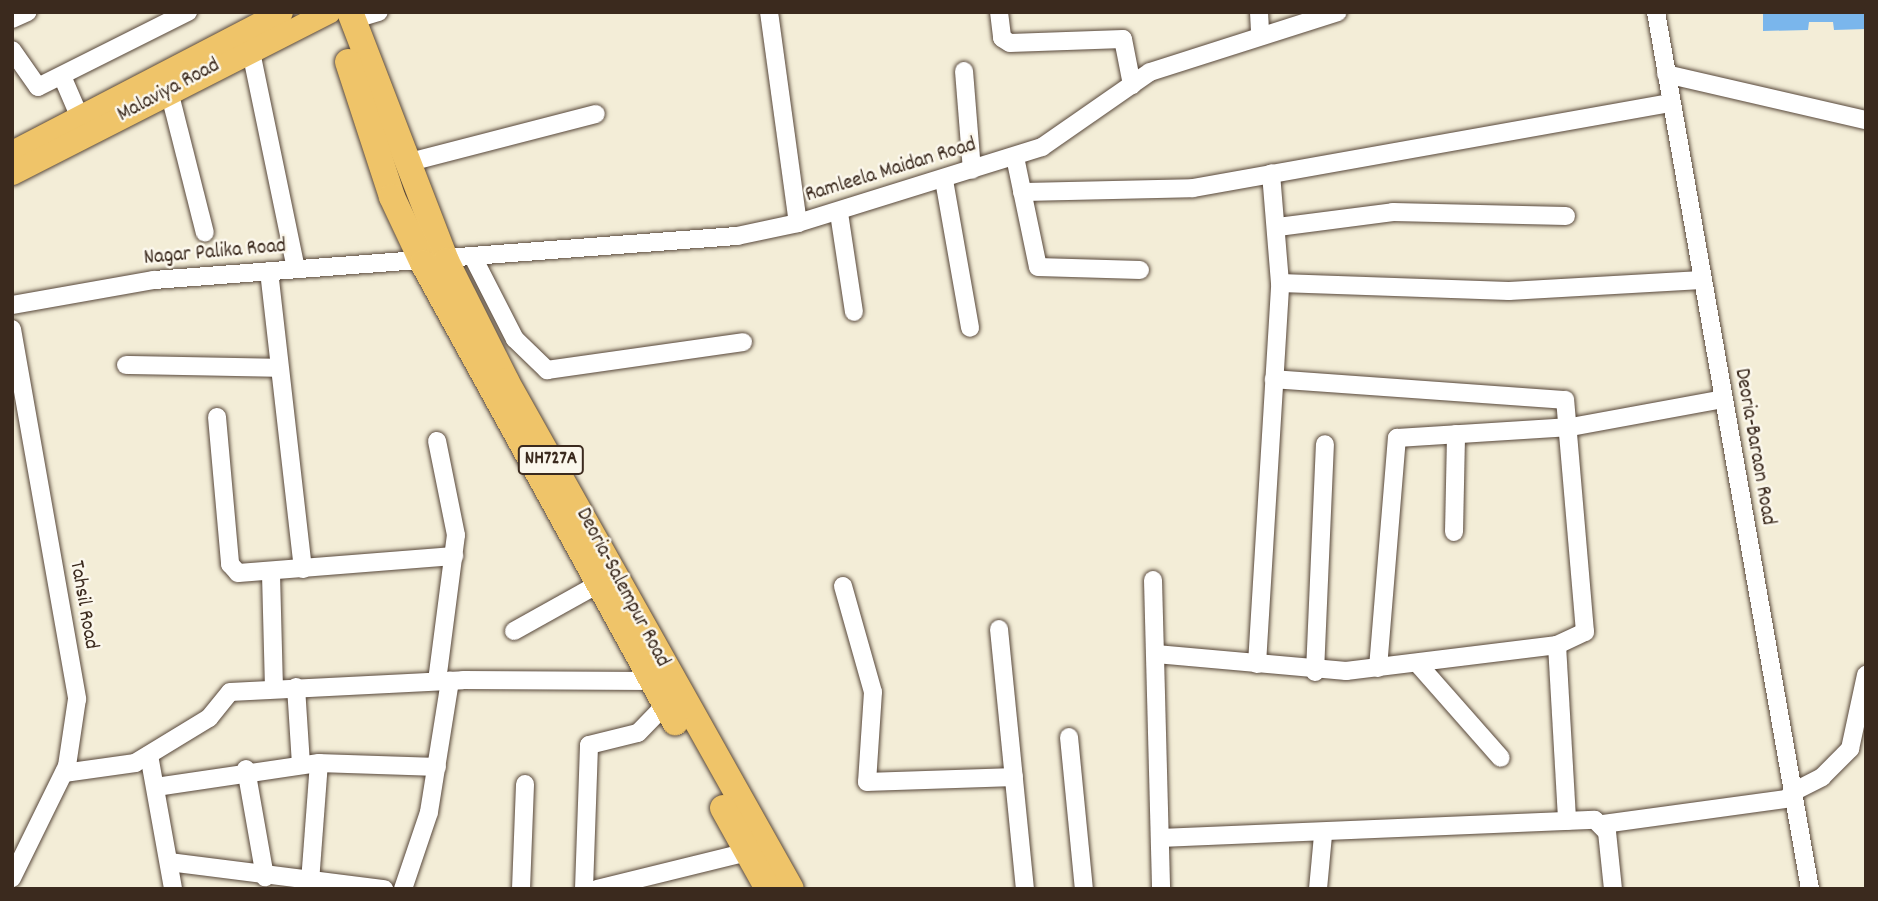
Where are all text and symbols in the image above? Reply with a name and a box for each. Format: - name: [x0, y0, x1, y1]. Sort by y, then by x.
- street label: Malaviya Road: [114, 54, 224, 128]
- street label: Ramleela Maidan Road: [803, 133, 979, 209]
- street label: Nagar Palika Road: [143, 234, 287, 272]
- street label: Deoria-Baraon Road: [1728, 367, 1780, 527]
- road number: NH727A: [518, 444, 584, 475]
- street label: Deoria-Salempur Road: [569, 504, 675, 672]
- street label: Tahsil Road: [63, 559, 103, 651]

